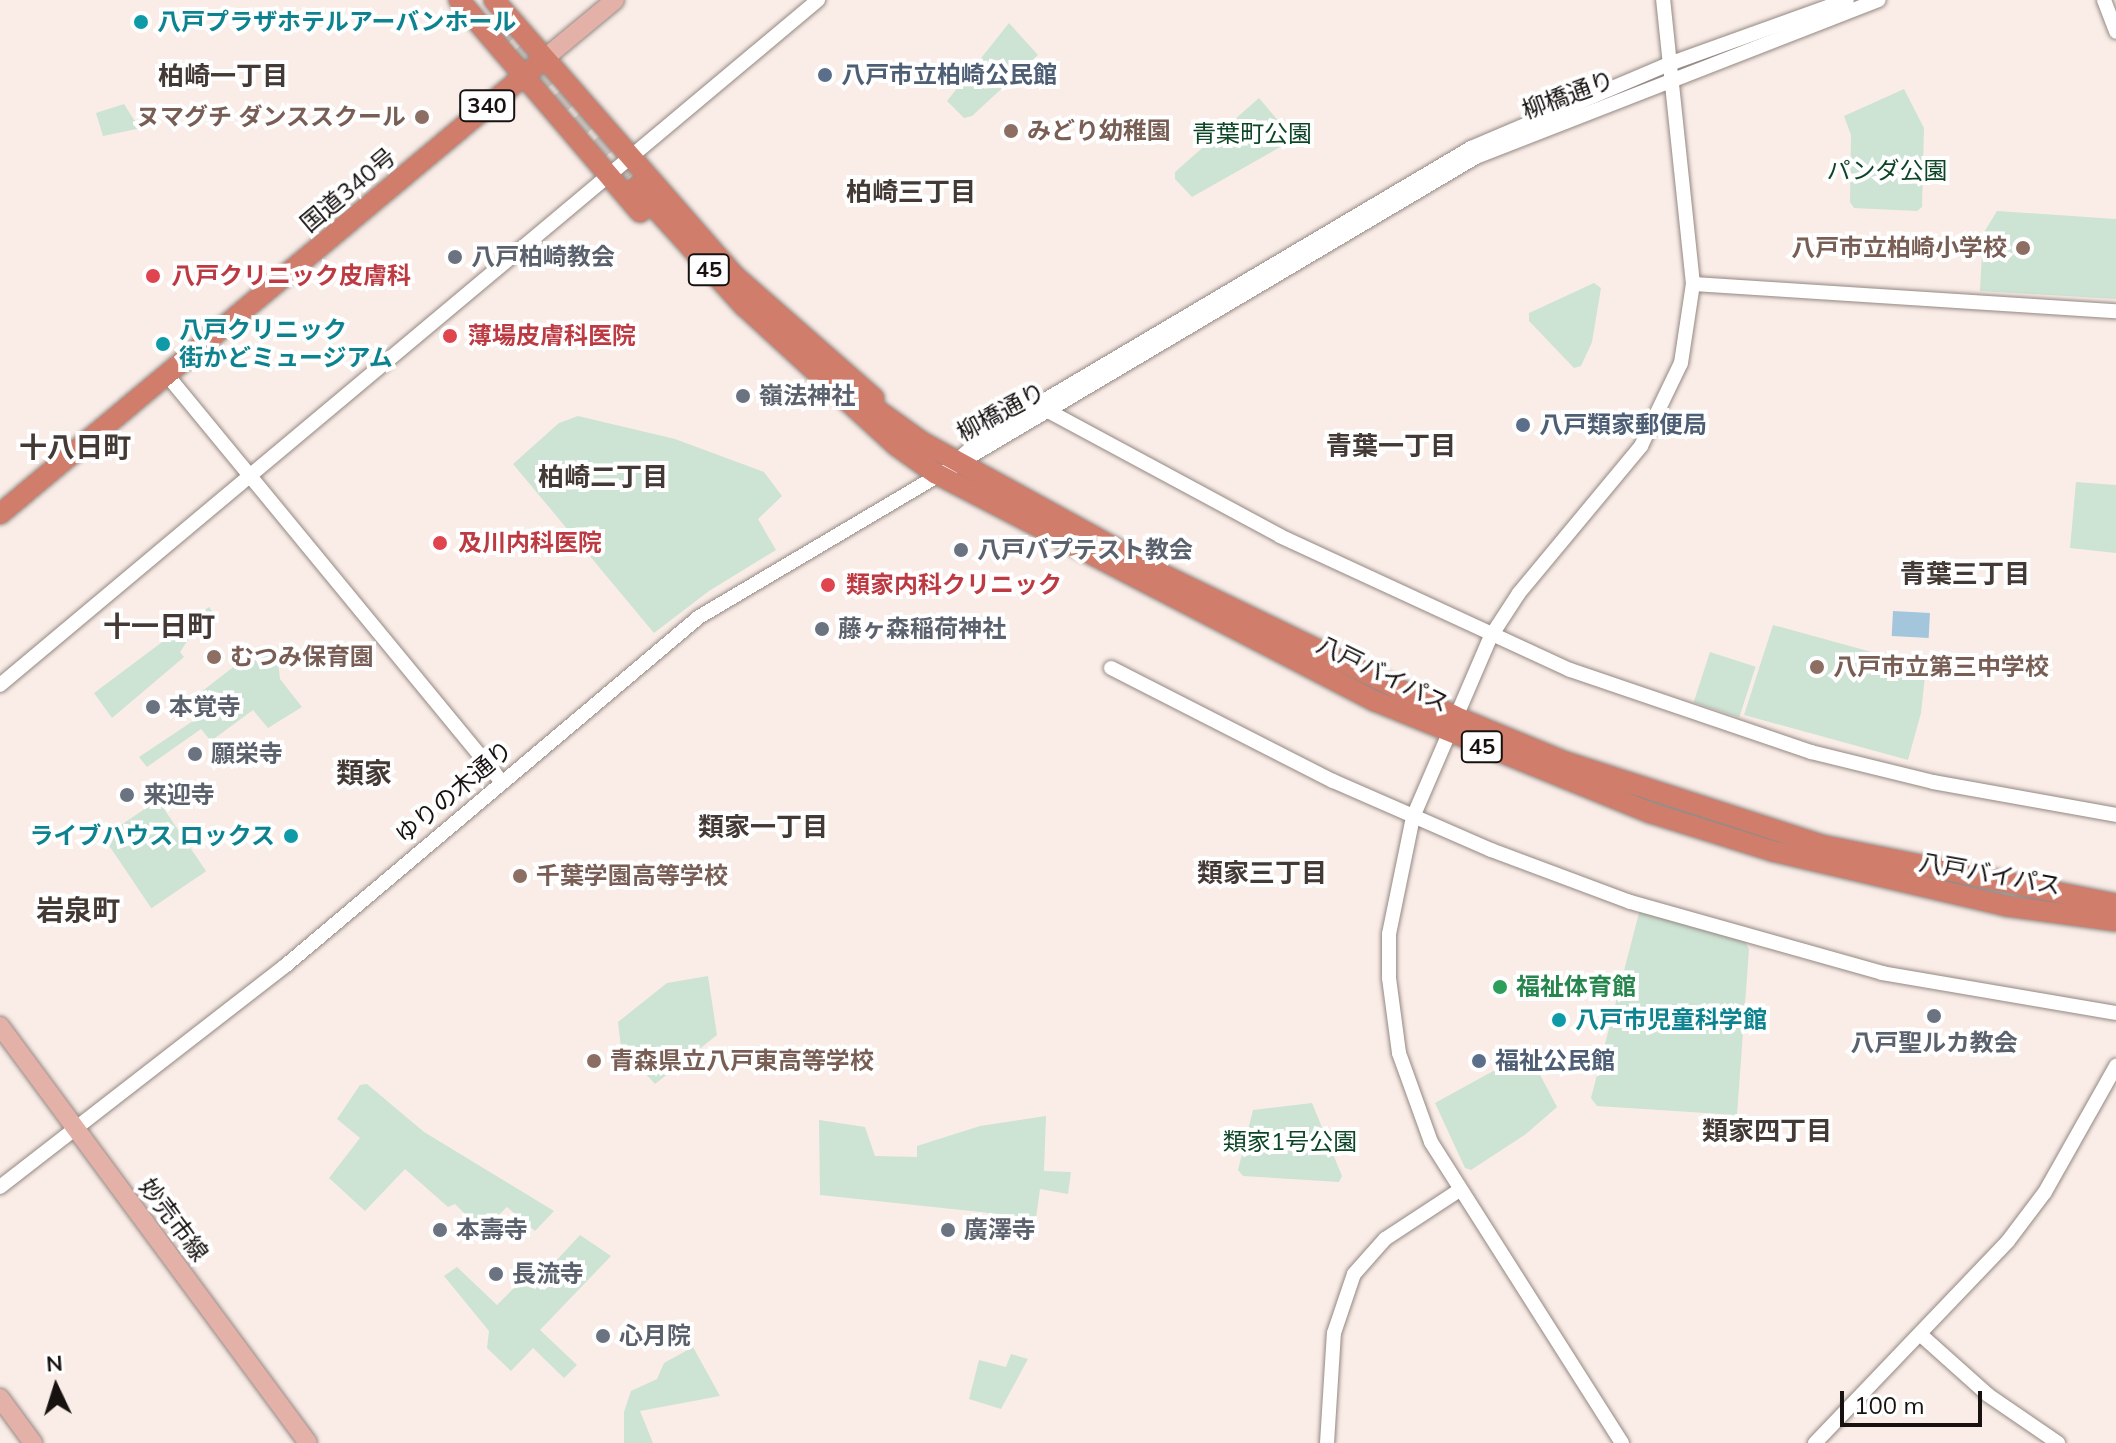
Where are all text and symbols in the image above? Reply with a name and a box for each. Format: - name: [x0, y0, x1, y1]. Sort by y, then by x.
- place label: 八戸プラザホテルアーバンホール: [157, 8, 516, 36]
- marker: 八戸プラザホテルアーバンホール: [132, 13, 150, 31]
- district label: 柏崎一丁目: [158, 60, 288, 92]
- place label: 八戸市立柏崎公民館: [841, 61, 1057, 89]
- street label: 柳橋通り: [1518, 65, 1618, 125]
- marker: 八戸市立柏崎公民館: [816, 66, 834, 84]
- road number: 340: [459, 88, 515, 124]
- place label: ヌマグチ ダンススクール: [135, 103, 406, 131]
- marker: ヌマグチ ダンススクール: [413, 108, 431, 126]
- place label: みどり幼稚園: [1027, 117, 1171, 145]
- park label: 青葉町公園: [1192, 120, 1312, 148]
- marker: みどり幼稚園: [1002, 122, 1020, 140]
- street label: 国道340号: [295, 142, 401, 238]
- park label: パンダ公園: [1827, 157, 1947, 185]
- district label: 柏崎三丁目: [846, 176, 976, 208]
- place label: 八戸市立柏崎小学校: [1791, 234, 2007, 262]
- marker: 八戸市立柏崎小学校: [2014, 239, 2032, 257]
- place label: 八戸柏崎教会: [471, 243, 615, 271]
- marker: 八戸柏崎教会: [446, 248, 464, 266]
- road number: 45: [687, 252, 731, 288]
- place label: 八戸クリニック皮膚科: [171, 262, 411, 290]
- marker: 八戸クリニック皮膚科: [142, 265, 164, 287]
- place label: 八戸クリニック 街かどミュージアム: [179, 316, 395, 372]
- place label: 薄場皮膚科医院: [468, 322, 636, 350]
- marker: 薄場皮膚科医院: [439, 325, 461, 347]
- marker: 八戸クリニック 街かどミュージアム: [154, 335, 172, 353]
- street label: 柳橋通り: [952, 377, 1050, 447]
- place label: 嶺法神社: [759, 382, 855, 410]
- marker: 嶺法神社: [734, 387, 752, 405]
- place label: 八戸類家郵便局: [1539, 411, 1707, 439]
- marker: 八戸類家郵便局: [1514, 416, 1532, 434]
- district label: 十八日町: [19, 430, 131, 464]
- district label: 青葉一丁目: [1326, 430, 1456, 462]
- district label: 柏崎二丁目: [538, 461, 668, 493]
- place label: 及川内科医院: [458, 529, 602, 557]
- marker: 及川内科医院: [429, 532, 451, 554]
- place label: 八戸バプテスト教会: [977, 536, 1193, 564]
- marker: 八戸バプテスト教会: [952, 541, 970, 559]
- district label: 青葉三丁目: [1900, 558, 2030, 590]
- place label: 類家内科クリニック: [846, 571, 1062, 599]
- marker: 類家内科クリニック: [817, 574, 839, 596]
- district label: 十一日町: [103, 609, 215, 643]
- place label: 藤ヶ森稲荷神社: [838, 615, 1006, 643]
- marker: 藤ヶ森稲荷神社: [813, 620, 831, 638]
- street label: 八戸バイパス: [1312, 629, 1454, 719]
- place label: むつみ保育園: [230, 643, 374, 671]
- marker: むつみ保育園: [205, 648, 223, 666]
- place label: 八戸市立第三中学校: [1833, 653, 2049, 681]
- marker: 八戸市立第三中学校: [1808, 658, 1826, 676]
- place label: 本覚寺: [169, 693, 241, 721]
- marker: 本覚寺: [144, 698, 162, 716]
- road number: 45: [1460, 729, 1504, 765]
- street label: ゆりの木通り: [390, 735, 518, 849]
- place label: 願栄寺: [211, 740, 283, 768]
- marker: 願栄寺: [186, 745, 204, 763]
- district label: 類家: [336, 756, 392, 790]
- place label: 来迎寺: [143, 781, 215, 809]
- marker: 来迎寺: [118, 786, 136, 804]
- district label: 類家一丁目: [698, 811, 828, 843]
- place label: ライブハウス ロックス: [28, 822, 275, 850]
- marker: ライブハウス ロックス: [282, 827, 300, 845]
- street label: 八戸バイパス: [1917, 847, 2063, 901]
- district label: 類家三丁目: [1197, 857, 1327, 889]
- place label: 千葉学園高等学校: [536, 862, 728, 890]
- marker: 千葉学園高等学校: [511, 867, 529, 885]
- district label: 岩泉町: [36, 893, 120, 927]
- place label: 福祉体育館: [1516, 973, 1636, 1001]
- marker: 福祉体育館: [1491, 978, 1509, 996]
- place label: 八戸市児童科学館: [1575, 1006, 1767, 1034]
- marker: 八戸聖ルカ教会: [1925, 1007, 1943, 1025]
- marker: 八戸市児童科学館: [1550, 1011, 1568, 1029]
- place label: 八戸聖ルカ教会: [1850, 1029, 2018, 1057]
- place label: 青森県立八戸東高等学校: [610, 1047, 874, 1075]
- place label: 福祉公民館: [1495, 1047, 1615, 1075]
- marker: 青森県立八戸東高等学校: [585, 1052, 603, 1070]
- marker: 福祉公民館: [1470, 1052, 1488, 1070]
- district label: 類家四丁目: [1702, 1115, 1832, 1147]
- park label: 類家1号公園: [1223, 1128, 1357, 1156]
- street label: 妙売市線: [134, 1173, 214, 1267]
- place label: 本壽寺: [456, 1216, 528, 1244]
- place label: 廣澤寺: [964, 1216, 1036, 1244]
- marker: 本壽寺: [431, 1221, 449, 1239]
- marker: 廣澤寺: [939, 1221, 957, 1239]
- place label: 長流寺: [512, 1260, 584, 1288]
- marker: 長流寺: [487, 1265, 505, 1283]
- place label: 心月院: [619, 1322, 691, 1350]
- marker: 心月院: [594, 1327, 612, 1345]
- north arrow: [16, 1347, 96, 1427]
- text: N: [45, 1349, 64, 1378]
- scale bar: [1844, 1375, 1986, 1425]
- text: 100 m: [1854, 1390, 1925, 1420]

